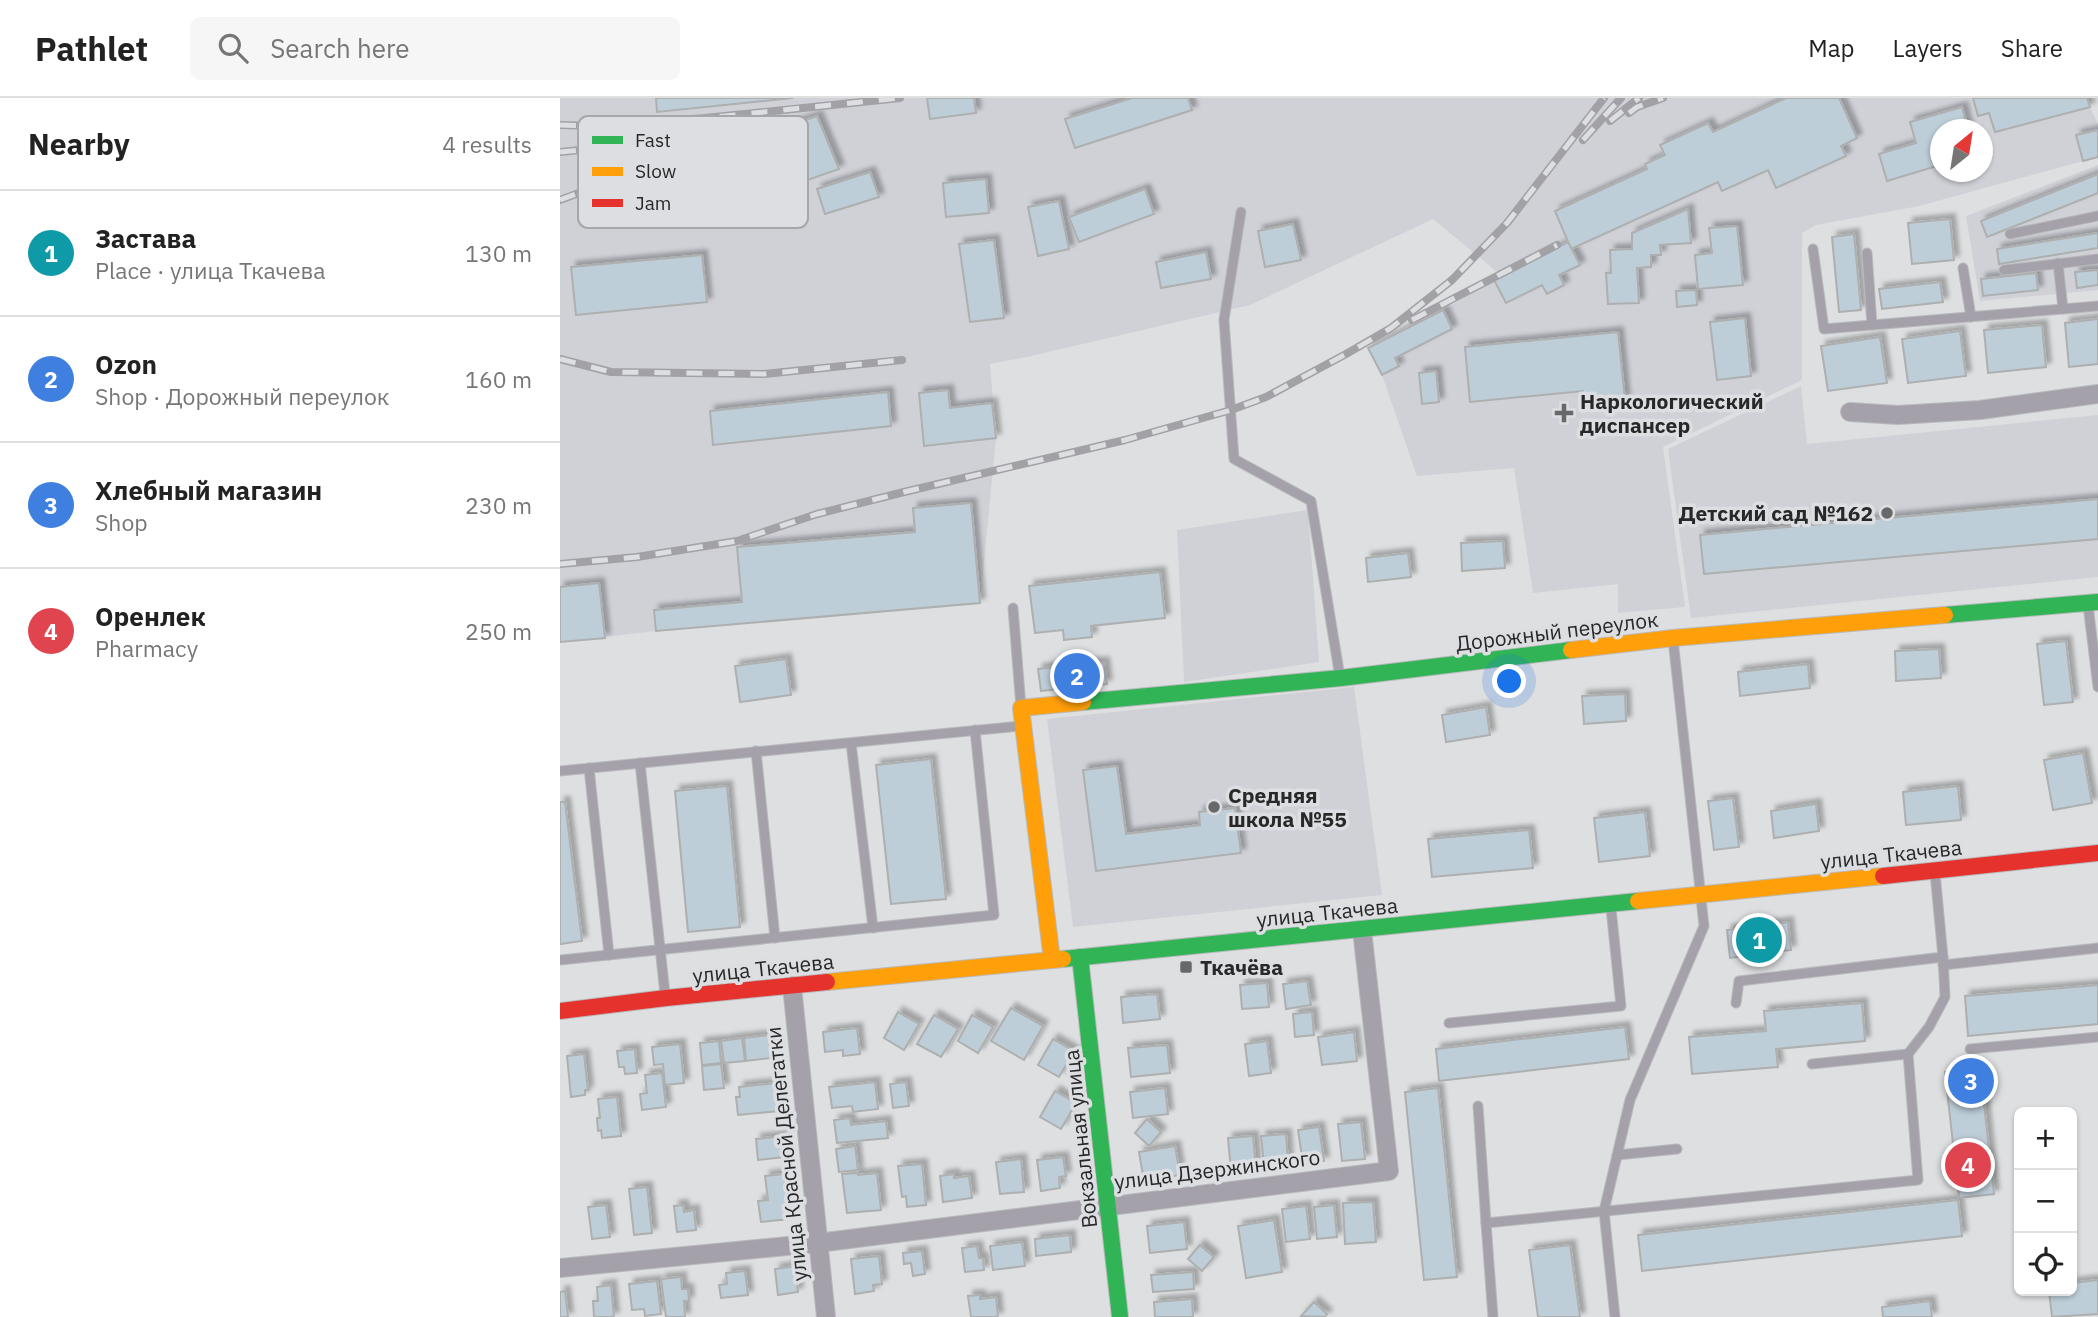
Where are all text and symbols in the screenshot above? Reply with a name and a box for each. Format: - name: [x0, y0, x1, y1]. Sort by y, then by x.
- search box: [190, 17, 680, 80]
- text: Pathlet: [35, 27, 148, 70]
- icon: search: [214, 29, 252, 67]
- text: Search here: [270, 31, 410, 65]
- text: Map: [1808, 32, 1855, 64]
- text: Layers: [1893, 32, 1963, 64]
- text: Share: [2001, 32, 2063, 64]
- legend: [578, 116, 808, 228]
- north arrow: [1930, 119, 1993, 182]
- text: Nearby: [28, 124, 130, 163]
- text: Fast: [635, 128, 671, 152]
- text: 4 results: [442, 129, 532, 159]
- text: Slow: [635, 159, 676, 183]
- text: Jam: [635, 191, 671, 215]
- text: Застава: [95, 221, 196, 255]
- text: 1: [44, 238, 58, 268]
- text: 130 m: [465, 238, 532, 268]
- text: Place · улица Ткачева: [95, 255, 326, 285]
- text: Ozon: [95, 347, 157, 381]
- text: 2: [44, 364, 58, 394]
- text: 160 m: [465, 364, 532, 394]
- text: Shop · Дорожный переулок: [95, 381, 389, 411]
- place label: Наркологический диспансер: [1580, 387, 1764, 439]
- marker: Наркологический диспансер: [1554, 403, 1574, 423]
- text: Хлебный магазин: [95, 473, 322, 507]
- text: 3: [44, 490, 58, 520]
- text: 230 m: [465, 490, 532, 520]
- place label: Детский сад №162: [1678, 499, 1873, 527]
- marker: Детский сад №162: [1879, 505, 1895, 521]
- text: Shop: [95, 507, 148, 537]
- text: Оренлек: [95, 599, 206, 633]
- street label: Дорожный переулок: [1454, 605, 1660, 657]
- text: 4: [44, 616, 58, 646]
- text: 250 m: [465, 616, 532, 646]
- text: Pharmacy: [95, 633, 198, 663]
- pin: 2: [1054, 650, 1100, 702]
- your location: [1492, 664, 1526, 698]
- place label: Средняя школа №55: [1228, 781, 1347, 833]
- marker: Средняя школа №55: [1206, 799, 1222, 815]
- street label: улица Ткачева: [1819, 833, 1963, 875]
- street label: улица Ткачева: [1255, 891, 1399, 933]
- pin: 1: [1736, 914, 1782, 966]
- street label: улица Ткачева: [691, 947, 835, 989]
- place label: Ткачёва: [1200, 953, 1283, 981]
- marker: Ткачёва: [1178, 959, 1194, 975]
- street label: улица Красной Делегатки: [759, 1025, 813, 1283]
- street label: Вокзальная улица: [1057, 1048, 1103, 1230]
- pin: 3: [1948, 1055, 1994, 1107]
- map controls: [2014, 1107, 2077, 1296]
- button: +: [2014, 1107, 2077, 1170]
- pin: 4: [1945, 1139, 1991, 1191]
- street label: улица Дзержинского: [1112, 1142, 1322, 1196]
- button: −: [2014, 1170, 2077, 1233]
- button: locate: [2014, 1233, 2077, 1296]

